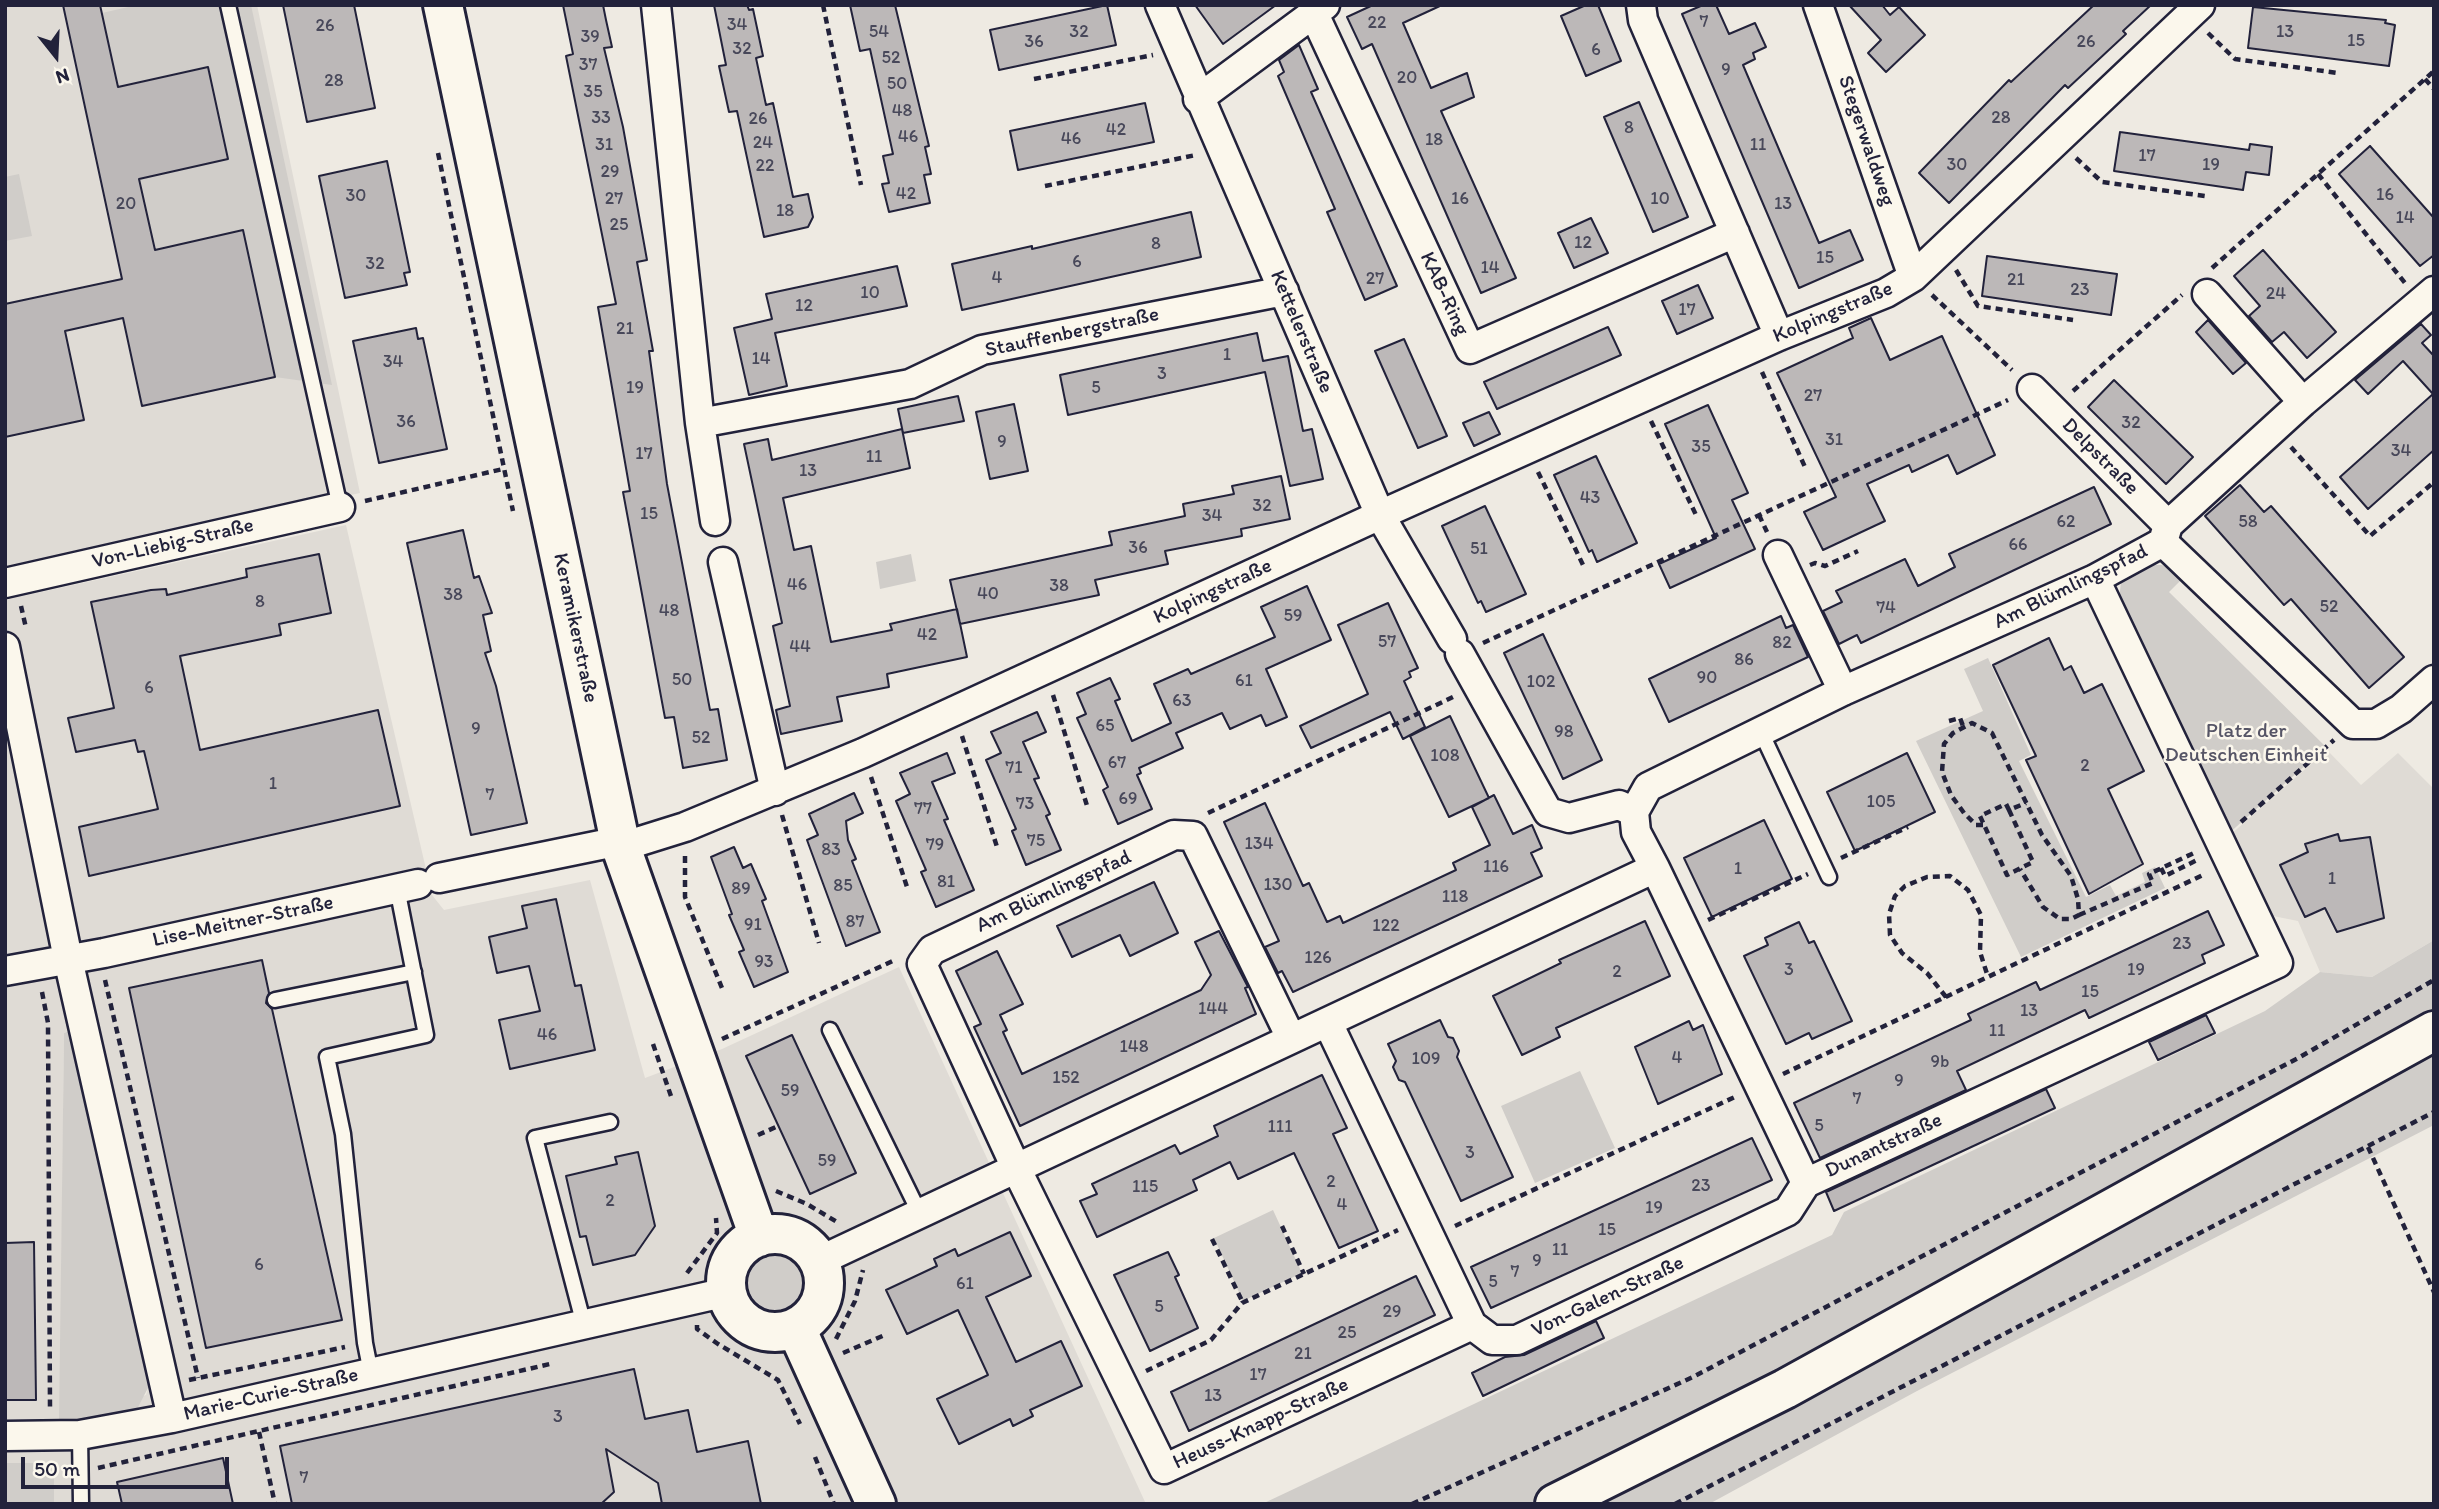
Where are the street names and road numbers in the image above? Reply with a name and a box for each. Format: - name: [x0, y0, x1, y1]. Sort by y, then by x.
- street label: Stegerwaldweg: [1832, 72, 1900, 210]
- street label: KAB-Ring: [1414, 248, 1474, 340]
- street label: Kettelerstraße: [1264, 267, 1338, 397]
- street label: Kolpingstraße: [1769, 276, 1897, 350]
- street label: Stauffenbergstraße: [983, 302, 1161, 364]
- street label: Delpstraße: [2056, 413, 2144, 501]
- street label: Von-Liebig-Straße: [90, 513, 256, 575]
- street label: Am Blümlingspfad: [1990, 539, 2152, 635]
- street label: Keramikerstraße: [547, 551, 603, 705]
- street label: Kolpingstraße: [1150, 554, 1276, 630]
- street label: Am Blümlingspfad: [973, 845, 1135, 939]
- street label: Lise-Meitner-Straße: [150, 891, 336, 953]
- street label: Dunantstraße: [1822, 1108, 1946, 1184]
- street label: Von-Galen-Straße: [1528, 1251, 1688, 1343]
- street label: Marie-Curie-Straße: [181, 1363, 361, 1427]
- street label: Heuss-Knapp-Straße: [1169, 1372, 1353, 1476]

